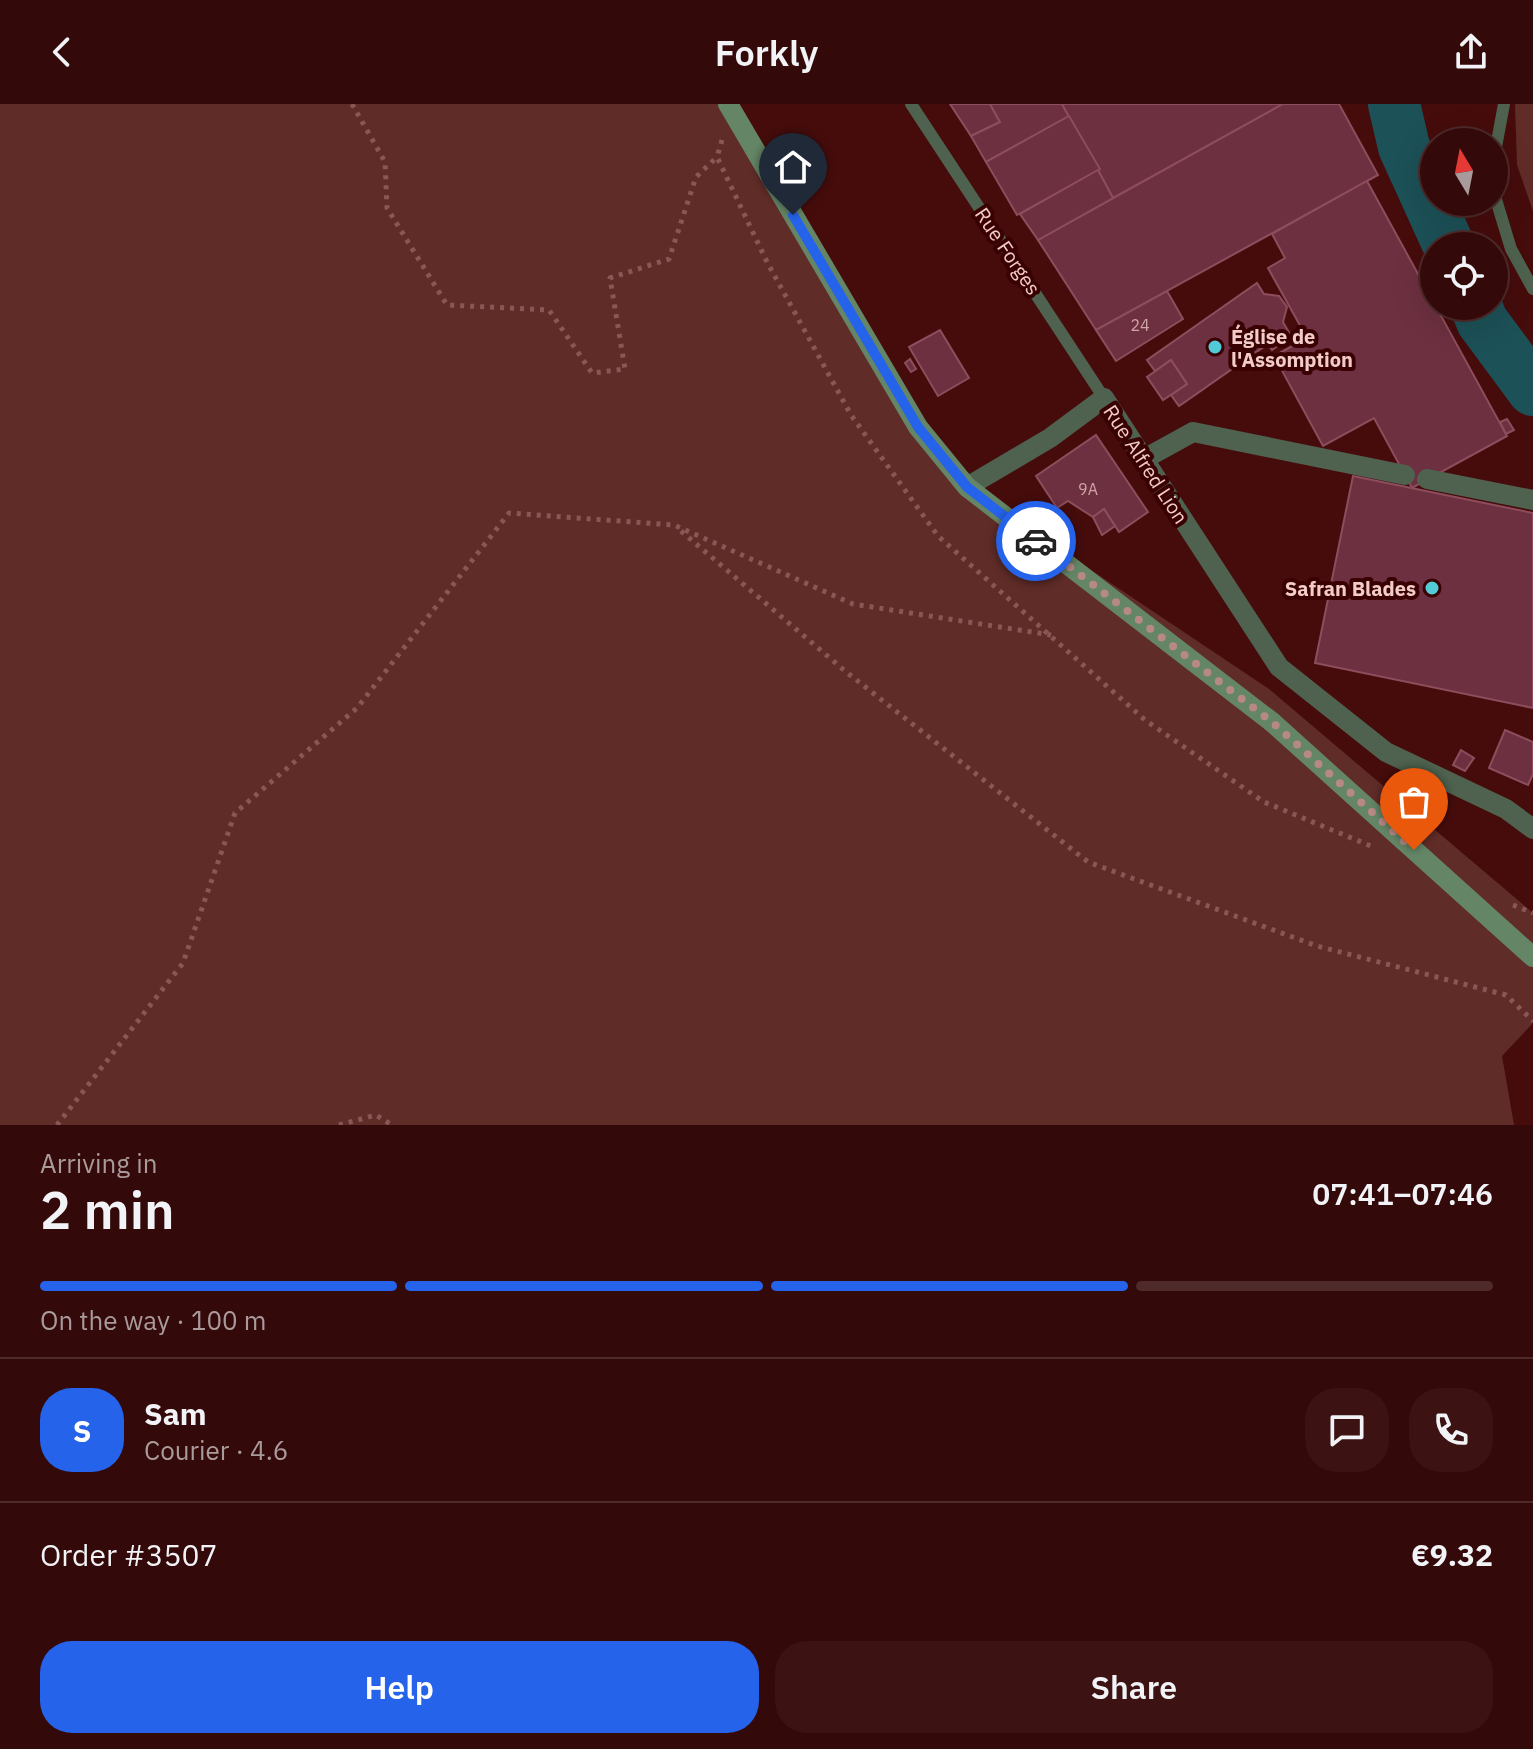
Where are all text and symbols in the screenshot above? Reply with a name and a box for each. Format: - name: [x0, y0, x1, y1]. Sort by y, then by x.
- text: Forkly: [715, 29, 818, 76]
- icon: back: [40, 30, 84, 74]
- icon: share: [1449, 30, 1493, 74]
- north arrow: [1420, 128, 1508, 216]
- map controls: [1420, 128, 1508, 320]
- pin: [759, 133, 827, 215]
- icon: home: [771, 145, 815, 189]
- street label: Rue Forges: [969, 202, 1047, 300]
- button: locate: [1420, 232, 1508, 320]
- house number: 24: [1130, 315, 1150, 335]
- place label: Église de l'Assomption: [1231, 323, 1353, 373]
- marker: Église de l'Assomption: [1206, 338, 1224, 356]
- street label: Rue Alfred Lion: [1097, 399, 1195, 529]
- house number: 9A: [1078, 479, 1098, 499]
- courier: [996, 501, 1076, 581]
- icon: car: [1014, 519, 1058, 563]
- place label: Safran Blades: [1285, 575, 1416, 602]
- marker: Safran Blades: [1423, 579, 1441, 597]
- pin: [1380, 768, 1448, 850]
- icon: bag: [1392, 780, 1436, 824]
- text: Arriving in: [40, 1146, 157, 1180]
- text: 07:41–07:46: [1312, 1174, 1493, 1213]
- text: 2 min: [40, 1176, 175, 1243]
- text: On the way · 100 m: [40, 1303, 266, 1337]
- button: chat: [1305, 1388, 1389, 1472]
- button: phone: [1409, 1388, 1493, 1472]
- text: Sam: [144, 1394, 207, 1433]
- text: S: [73, 1411, 91, 1450]
- text: Courier · 4.6: [144, 1433, 288, 1467]
- text: Order #3507: [40, 1535, 217, 1574]
- text: €9.32: [1411, 1535, 1493, 1574]
- button: Help: [40, 1641, 759, 1733]
- button: Share: [775, 1641, 1493, 1733]

